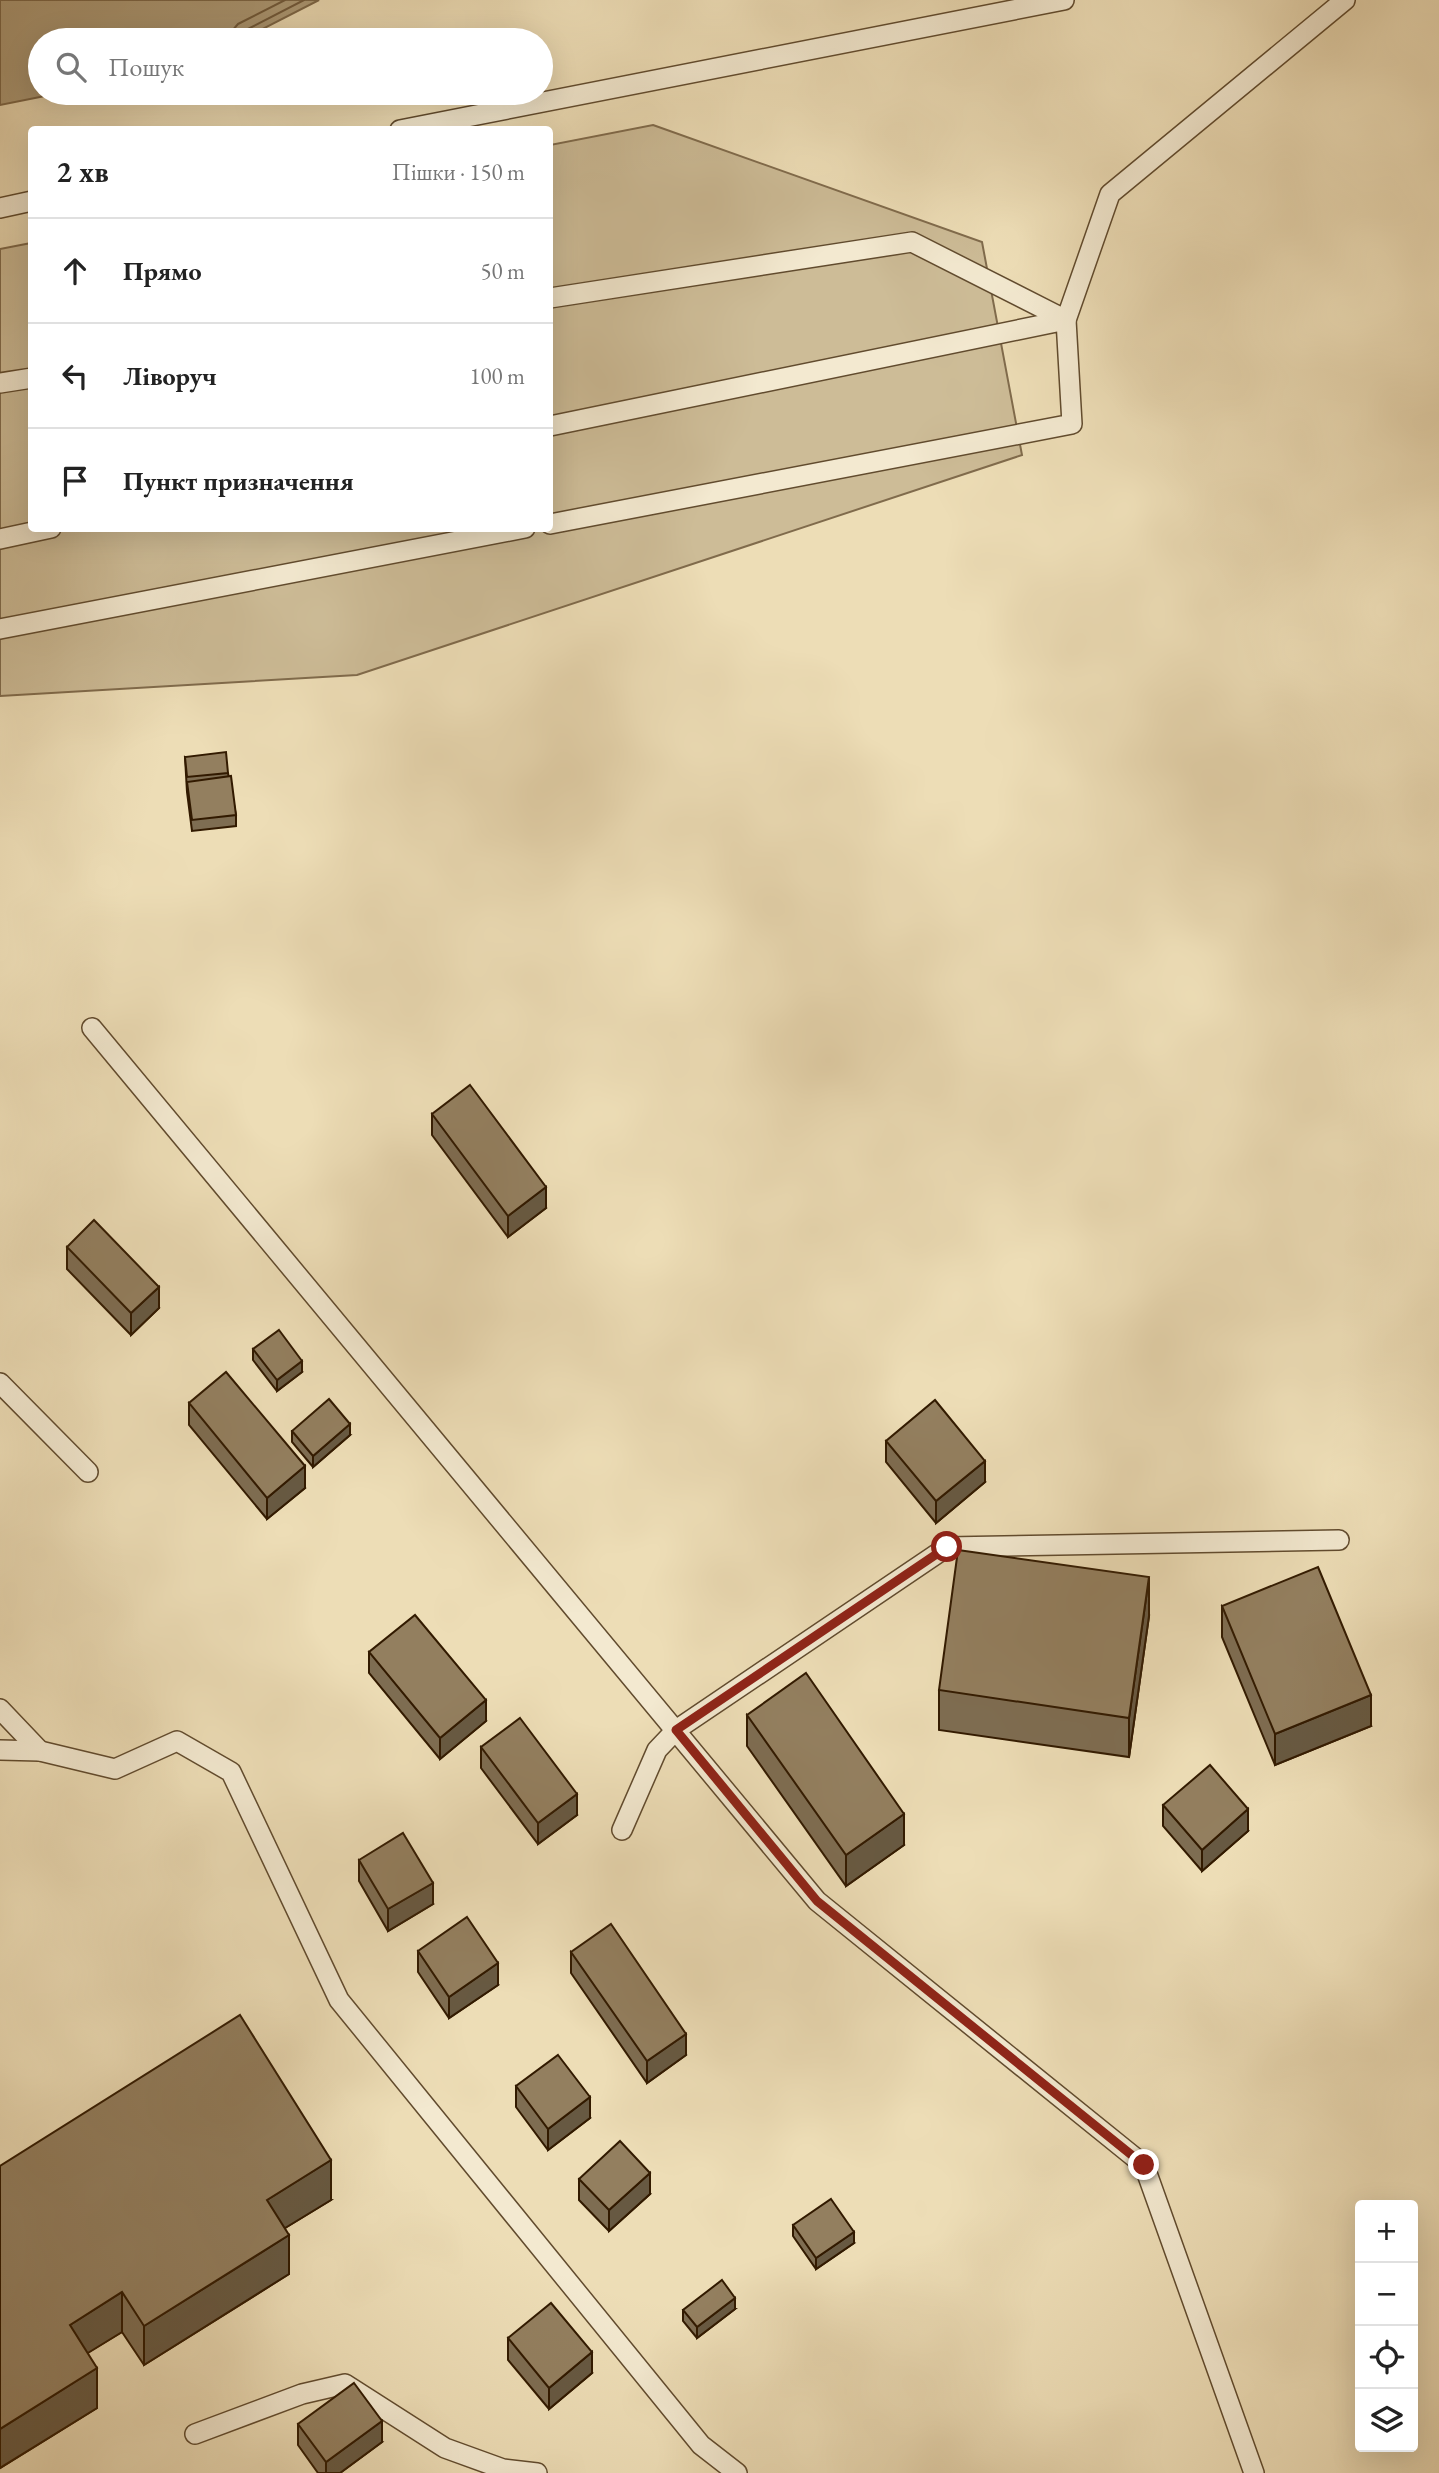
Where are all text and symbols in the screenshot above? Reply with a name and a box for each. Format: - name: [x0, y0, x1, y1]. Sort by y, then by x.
- search box: [28, 28, 553, 105]
- icon: search: [52, 48, 90, 86]
- text: Пошук: [108, 50, 184, 84]
- text: 2 хв: [56, 152, 109, 191]
- text: Пішки · 150 m: [392, 157, 525, 187]
- icon: ahead: [56, 252, 94, 290]
- text: Прямо: [123, 254, 202, 288]
- text: 50 m: [480, 256, 525, 286]
- icon: left: [56, 357, 94, 395]
- text: Ліворуч: [123, 359, 217, 393]
- text: 100 m: [469, 361, 525, 391]
- icon: arrive: [56, 462, 94, 500]
- text: Пункт призначення: [123, 464, 354, 498]
- route start: [931, 1531, 962, 1562]
- route end: [1128, 2149, 1159, 2180]
- map controls: [1355, 2200, 1418, 2452]
- button: +: [1355, 2200, 1418, 2263]
- button: −: [1355, 2263, 1418, 2326]
- button: locate: [1355, 2326, 1418, 2389]
- button: layers: [1355, 2389, 1418, 2452]

